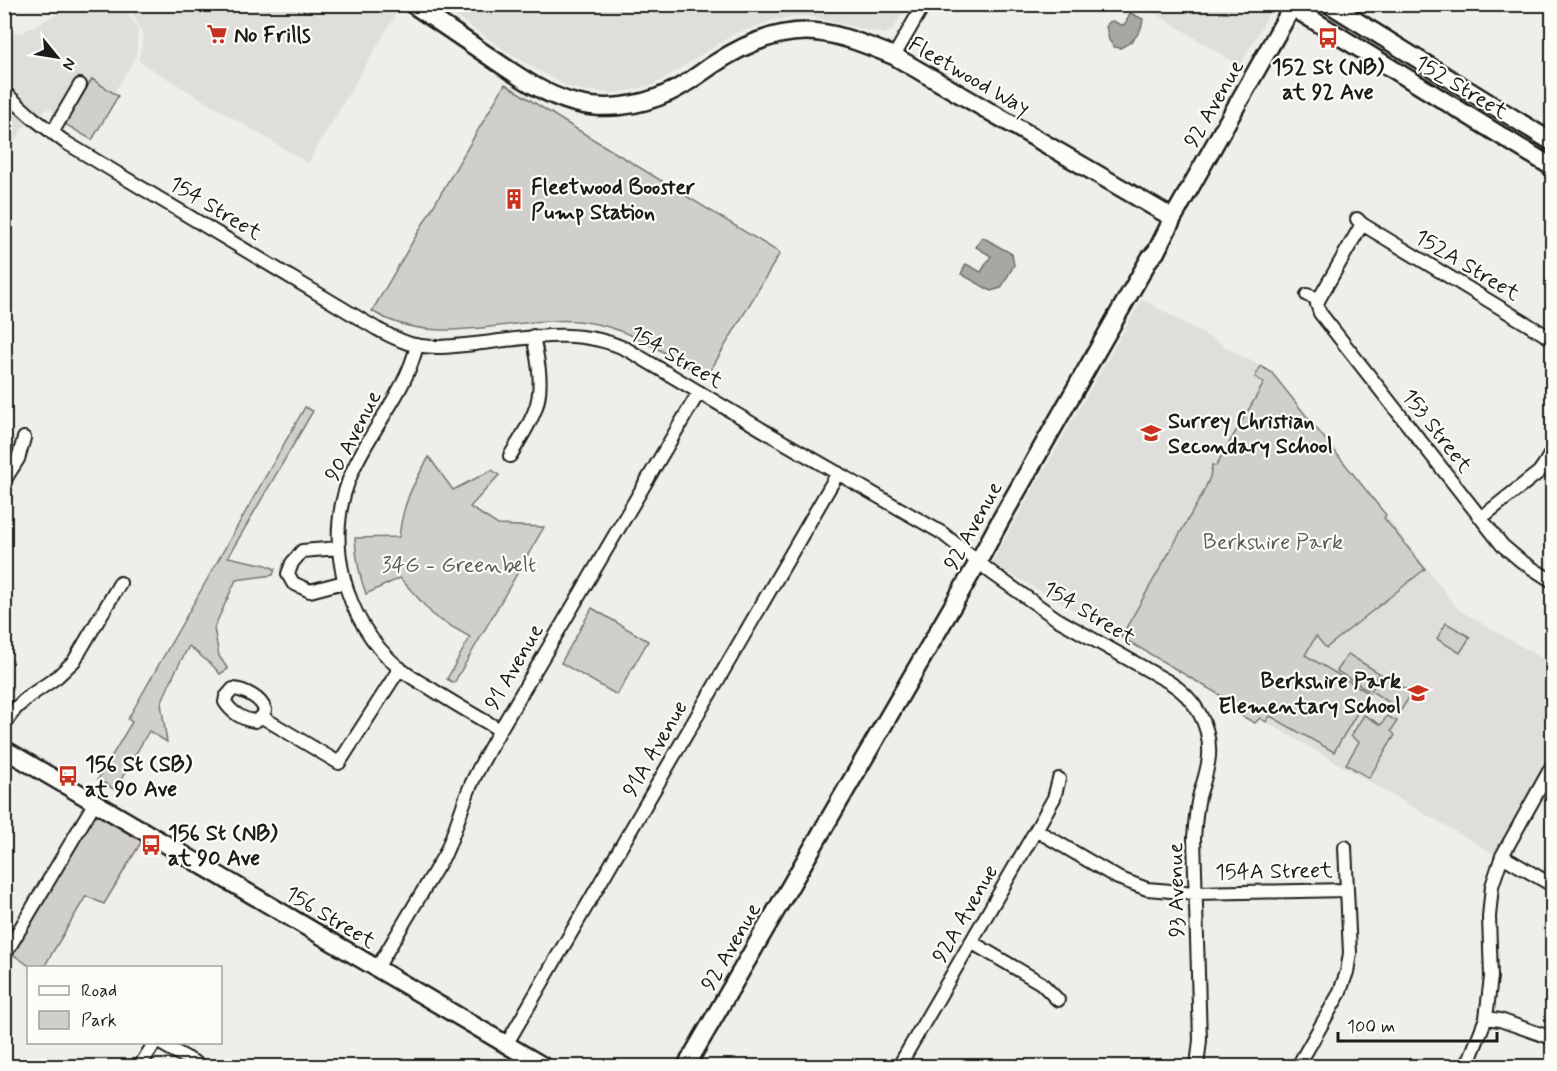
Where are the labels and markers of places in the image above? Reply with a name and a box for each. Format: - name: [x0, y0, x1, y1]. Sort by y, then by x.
- supermarket icon: No Frills: [205, 22, 229, 46]
- place label: No Frills: [234, 22, 311, 50]
- bus stop icon: 152 St (NB) at 92 Ave: [1316, 26, 1340, 50]
- place label: 152 St (NB) at 92 Ave: [1272, 54, 1384, 107]
- place label: Fleetwood Booster Pump Station: [531, 174, 696, 227]
- building icon: Fleetwood Booster Pump Station: [502, 187, 526, 211]
- place label: Surrey Christian Secondary School: [1168, 408, 1333, 461]
- school or university icon: Surrey Christian Secondary School: [1139, 421, 1163, 445]
- place label: Berkshire Park Elementary School: [1218, 668, 1401, 721]
- school or university icon: Berkshire Park Elementary School: [1406, 681, 1430, 705]
- place label: 156 St (SB) at 90 Ave: [85, 751, 192, 804]
- bus stop icon: 156 St (SB) at 90 Ave: [56, 764, 80, 788]
- place label: 156 St (NB) at 90 Ave: [168, 820, 278, 873]
- bus stop icon: 156 St (NB) at 90 Ave: [139, 833, 163, 857]

